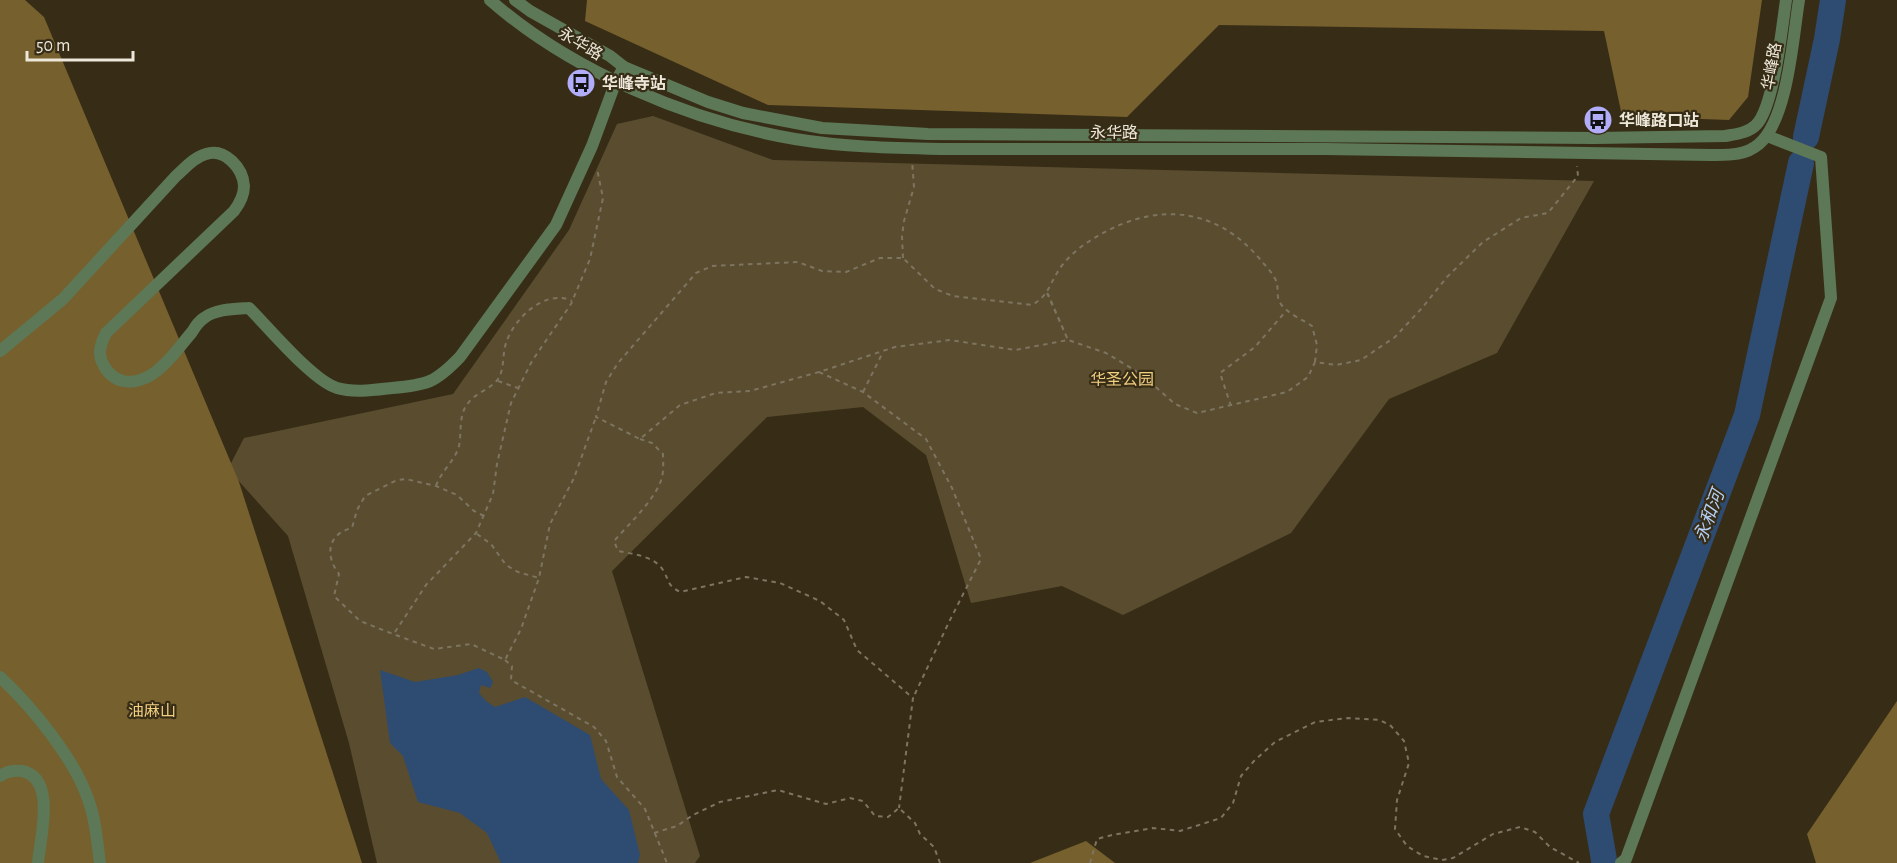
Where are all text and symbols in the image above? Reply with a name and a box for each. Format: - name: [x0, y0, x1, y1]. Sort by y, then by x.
- scale bar: [27, 24, 134, 62]
- street label: 永华路: [556, 24, 606, 63]
- text: 50 m: [36, 37, 70, 55]
- street label: 华峰路: [1759, 41, 1784, 91]
- bus stop icon: 华峰寺站: [565, 67, 597, 99]
- place label: 华峰寺站: [602, 74, 666, 92]
- bus stop icon: 华峰路口站: [1582, 104, 1614, 136]
- place label: 华峰路口站: [1619, 111, 1699, 129]
- street label: 永华路: [1090, 124, 1138, 141]
- park label: 华圣公园: [1090, 371, 1154, 388]
- water label: 永和河: [1690, 484, 1729, 545]
- park label: 油麻山: [128, 702, 176, 719]

